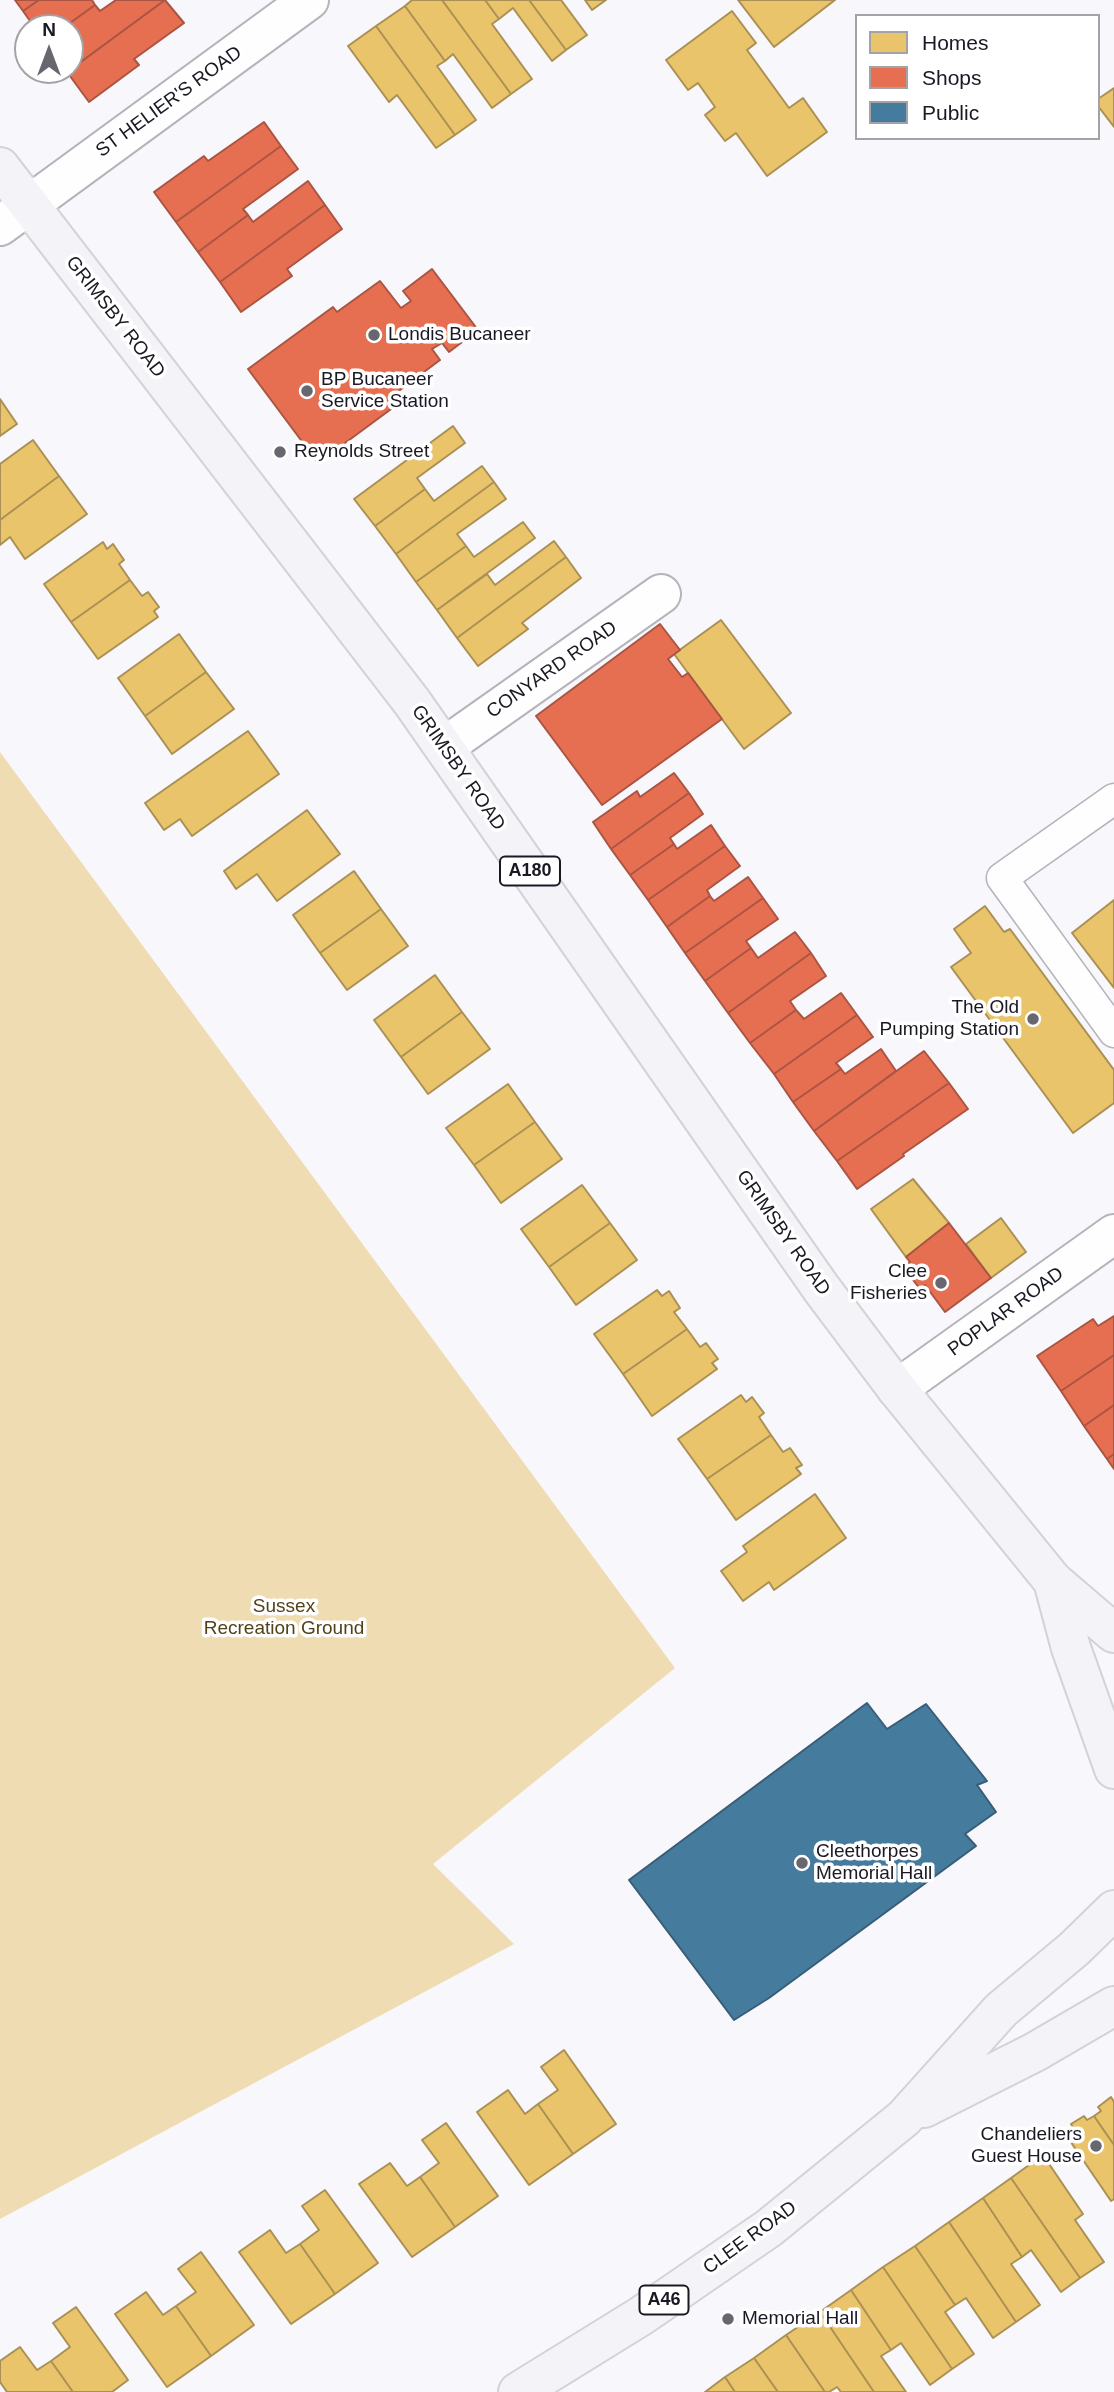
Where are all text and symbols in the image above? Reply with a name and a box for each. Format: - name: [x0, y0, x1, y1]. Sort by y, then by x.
- north arrow: [14, 14, 84, 84]
- legend: [855, 14, 1100, 140]
- text: N: [42, 19, 56, 40]
- text: Homes: [922, 31, 989, 54]
- street label: ST HELIER'S ROAD: [92, 41, 246, 163]
- text: Shops: [922, 66, 982, 89]
- text: Public: [922, 101, 979, 124]
- street label: GRIMSBY ROAD: [61, 252, 169, 382]
- place label: Londis Bucaneer: [388, 324, 531, 346]
- marker: Londis Bucaneer: [366, 327, 382, 343]
- place label: BP Bucaneer Service Station: [321, 369, 449, 413]
- marker: BP Bucaneer Service Station: [299, 383, 315, 399]
- place label: Reynolds Street: [294, 441, 429, 463]
- marker: Reynolds Street: [272, 444, 288, 460]
- street label: CONYARD ROAD: [482, 617, 622, 723]
- street label: GRIMSBY ROAD: [406, 701, 510, 835]
- road number: A180: [500, 856, 560, 886]
- place label: The Old Pumping Station: [880, 997, 1019, 1041]
- marker: The Old Pumping Station: [1025, 1011, 1041, 1027]
- street label: GRIMSBY ROAD: [731, 1166, 835, 1300]
- place label: Clee Fisheries: [850, 1261, 927, 1305]
- street label: POPLAR ROAD: [944, 1262, 1068, 1362]
- marker: Clee Fisheries: [933, 1275, 949, 1291]
- park label: Sussex Recreation Ground: [204, 1596, 364, 1640]
- place label: Cleethorpes Memorial Hall: [816, 1841, 932, 1885]
- marker: Cleethorpes Memorial Hall: [794, 1855, 810, 1871]
- place label: Chandeliers Guest House: [971, 2124, 1082, 2168]
- marker: Chandeliers Guest House: [1088, 2138, 1104, 2154]
- street label: CLEE ROAD: [699, 2197, 801, 2279]
- road number: A46: [640, 2286, 688, 2314]
- place label: Memorial Hall: [742, 2308, 858, 2330]
- marker: Memorial Hall: [720, 2311, 736, 2327]

